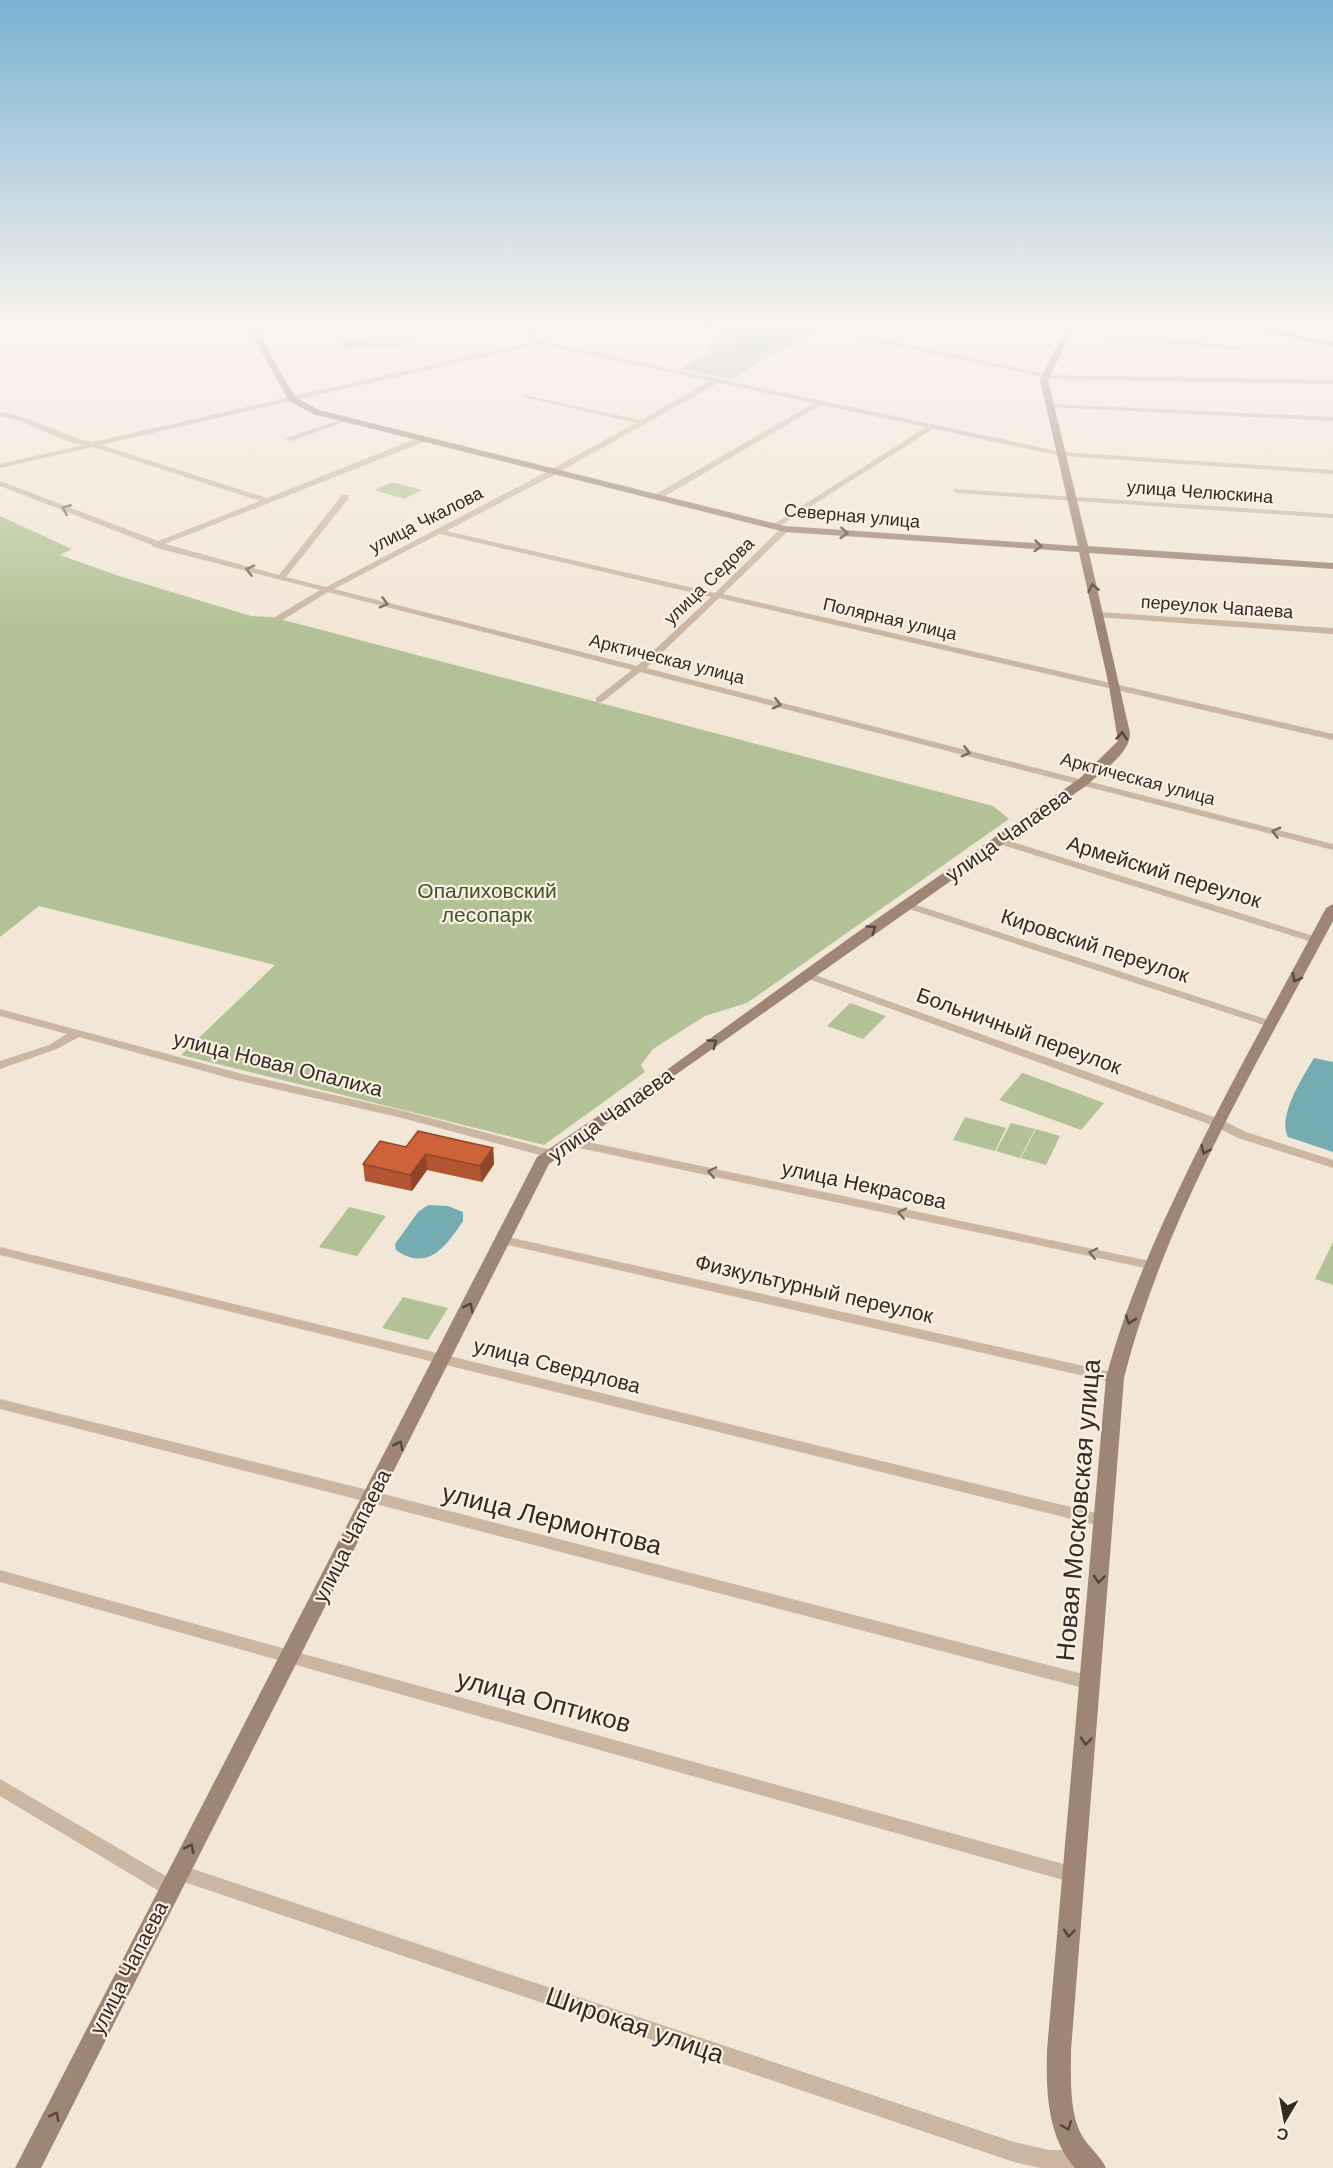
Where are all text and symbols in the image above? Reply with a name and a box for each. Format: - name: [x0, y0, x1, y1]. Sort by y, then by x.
- street label: улица Челюскина: [1126, 475, 1275, 509]
- street label: улица Чкалова: [365, 481, 488, 559]
- street label: Северная улица: [783, 498, 922, 534]
- one-way arrow: [61, 504, 72, 516]
- one-way arrow: [839, 526, 848, 539]
- street label: улица Седова: [659, 531, 760, 630]
- one-way arrow: [1034, 539, 1043, 552]
- one-way arrow: [246, 564, 256, 577]
- one-way arrow: [1087, 584, 1100, 594]
- street label: переулок Чапаева: [1140, 590, 1295, 624]
- street label: Полярная улица: [821, 592, 960, 646]
- one-way arrow: [379, 596, 389, 609]
- street label: Арктическая улица: [587, 628, 748, 690]
- one-way arrow: [771, 697, 782, 709]
- one-way arrow: [1115, 731, 1128, 741]
- one-way arrow: [960, 745, 970, 757]
- street label: Арктическая улица: [1058, 747, 1219, 811]
- street label: улица Чапаева: [940, 781, 1076, 888]
- one-way arrow: [1272, 827, 1282, 840]
- street label: Армейский переулок: [1063, 829, 1265, 915]
- park label: Опалиховский лесопарк: [417, 877, 557, 929]
- street label: Кировский переулок: [997, 902, 1194, 990]
- one-way arrow: [865, 925, 876, 936]
- one-way arrow: [1292, 972, 1303, 982]
- street label: Больничный переулок: [913, 981, 1126, 1081]
- street label: улица Новая Опалиха: [170, 1024, 386, 1104]
- one-way arrow: [707, 1039, 718, 1050]
- street label: улица Чапаева: [543, 1061, 679, 1168]
- one-way arrow: [1200, 1144, 1212, 1155]
- street label: улица Некрасова: [779, 1154, 949, 1216]
- one-way arrow: [707, 1166, 717, 1179]
- one-way arrow: [898, 1207, 908, 1220]
- one-way arrow: [1088, 1247, 1098, 1260]
- street label: Физкультурный переулок: [692, 1248, 937, 1330]
- one-way arrow: [462, 1303, 474, 1314]
- one-way arrow: [1125, 1314, 1137, 1325]
- street label: улица Свердлова: [471, 1332, 644, 1400]
- street label: Новая Московская улица: [1048, 1357, 1108, 1662]
- one-way arrow: [391, 1440, 403, 1451]
- street label: улица Чапаева: [306, 1464, 398, 1608]
- street label: улица Лермонтова: [439, 1475, 666, 1563]
- one-way arrow: [1093, 1575, 1106, 1584]
- street label: улица Оптиков: [453, 1661, 635, 1741]
- one-way arrow: [1080, 1736, 1093, 1745]
- one-way arrow: [183, 1844, 195, 1855]
- street label: улица Чапаева: [83, 1896, 175, 2040]
- one-way arrow: [1063, 1928, 1076, 1937]
- street label: Широкая улица: [541, 1979, 729, 2072]
- north arrow: [1255, 2090, 1315, 2150]
- one-way arrow: [47, 2111, 59, 2122]
- one-way arrow: [1059, 2121, 1072, 2131]
- text: С: [1275, 2123, 1290, 2146]

